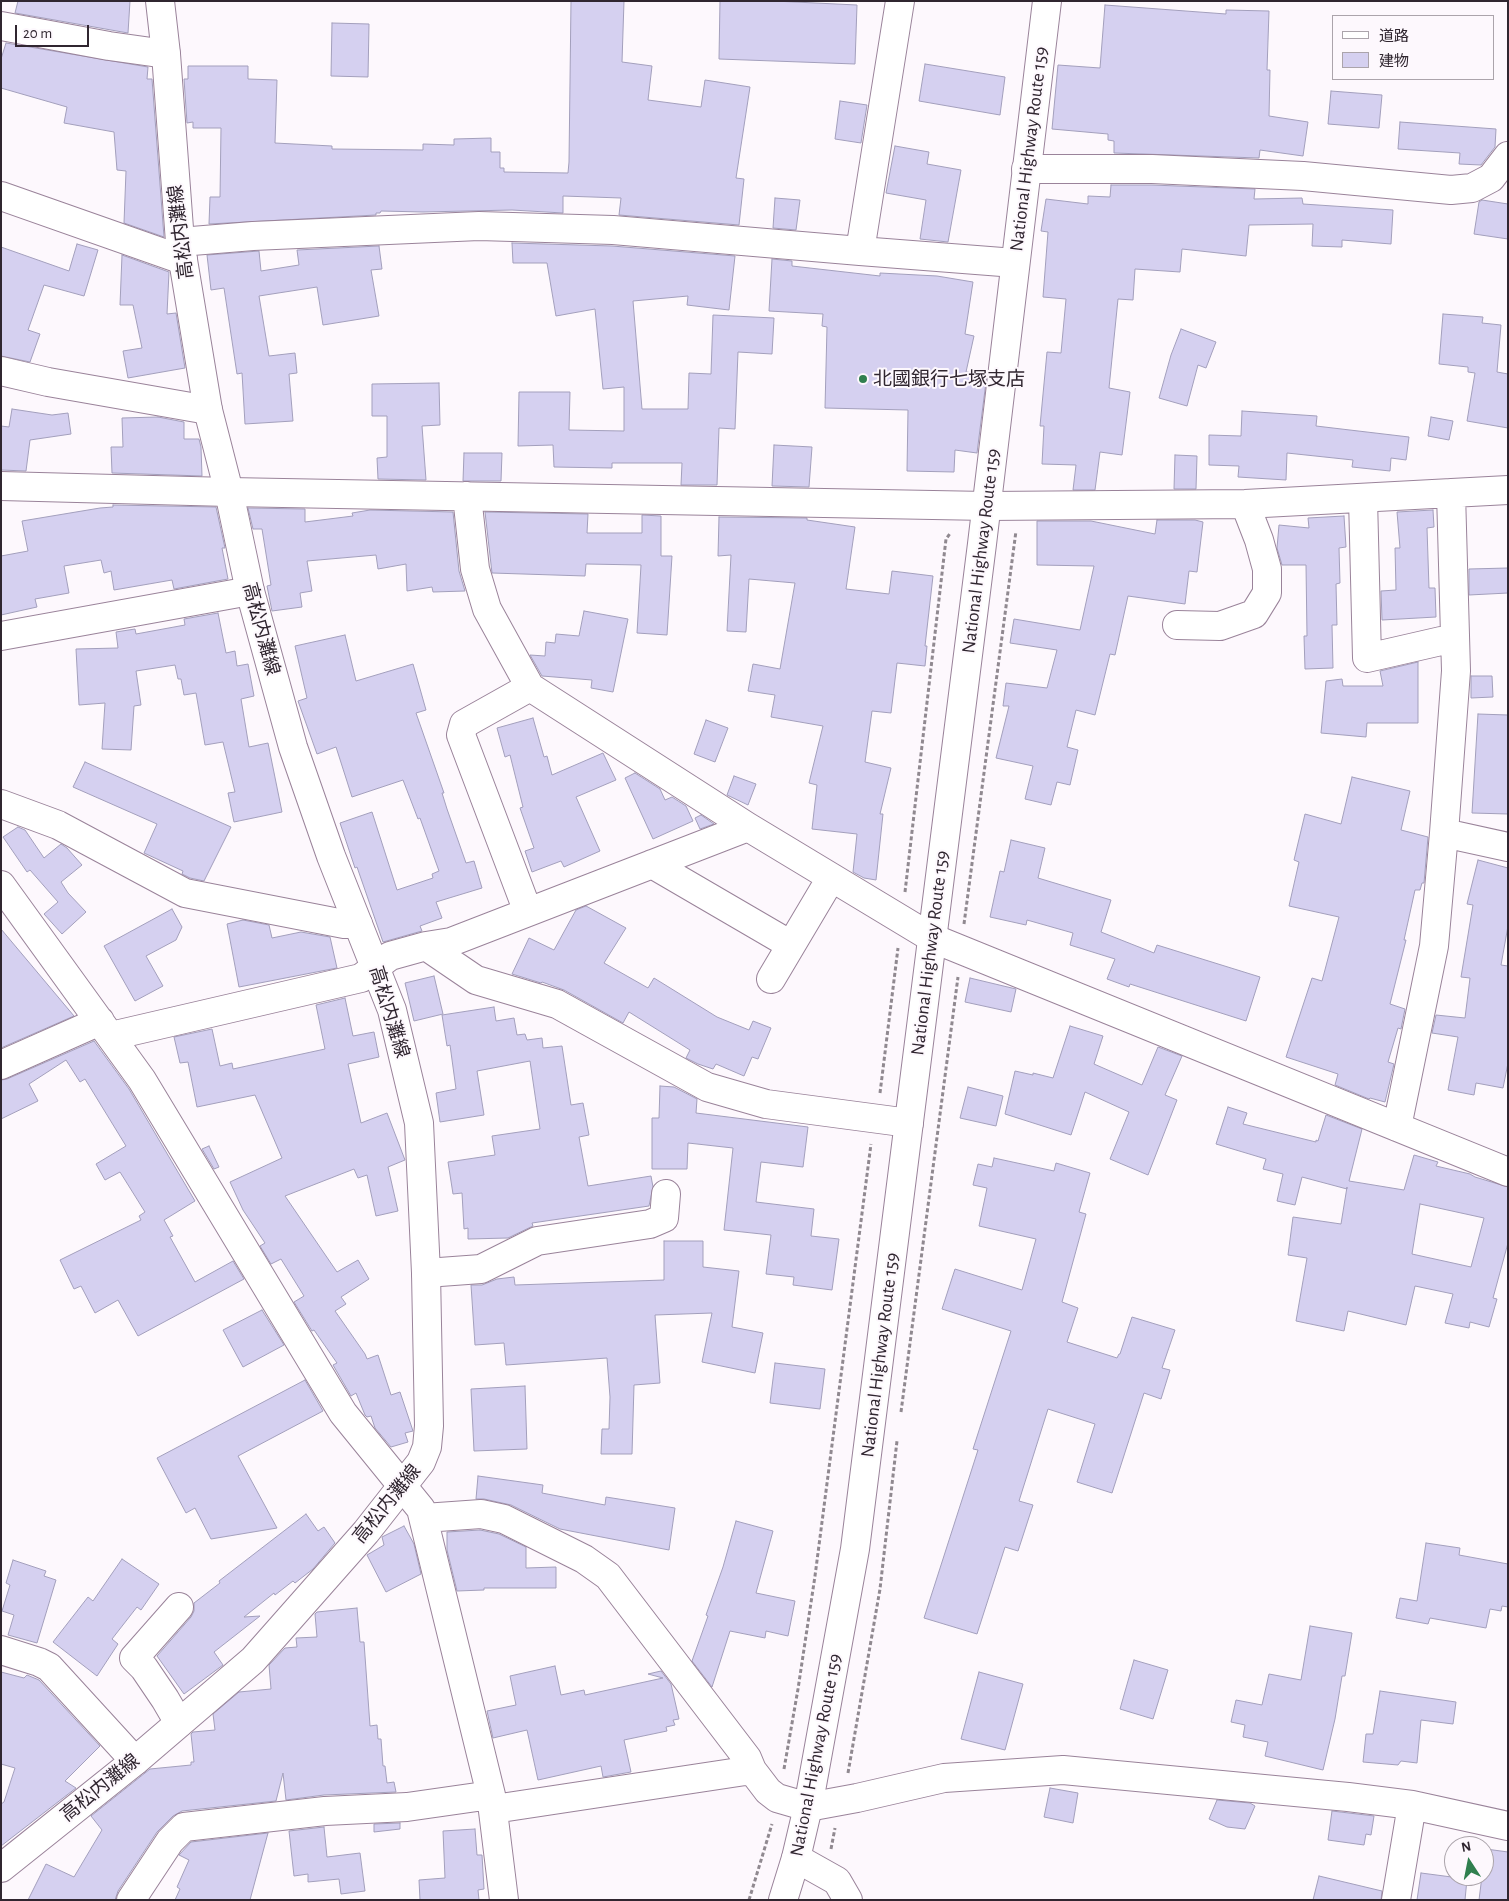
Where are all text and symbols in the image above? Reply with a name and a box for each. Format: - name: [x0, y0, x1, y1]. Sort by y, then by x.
- scale bar: [18, 15, 91, 47]
- legend: [1332, 15, 1494, 80]
- text: 20 m: [23, 26, 52, 41]
- text: 道路: [1379, 29, 1409, 44]
- street label: National Highway Route 159: [1005, 45, 1053, 253]
- text: 建物: [1379, 54, 1409, 69]
- street label: 高松内灘線: [164, 183, 198, 281]
- place label: 北國銀行七塚支店: [873, 368, 1025, 390]
- marker: 北國銀行七塚支店: [857, 373, 869, 385]
- street label: National Highway Route 159: [957, 447, 1005, 655]
- street label: 高松内灘線: [238, 580, 284, 678]
- street label: National Highway Route 159: [906, 849, 954, 1057]
- street label: 高松内灘線: [364, 963, 414, 1061]
- street label: National Highway Route 159: [856, 1251, 904, 1459]
- street label: 高松内灘線: [348, 1460, 426, 1548]
- street label: National Highway Route 159: [785, 1652, 847, 1858]
- street label: 高松内灘線: [56, 1749, 144, 1827]
- north arrow: [1444, 1836, 1494, 1886]
- text: N: [1460, 1839, 1472, 1855]

